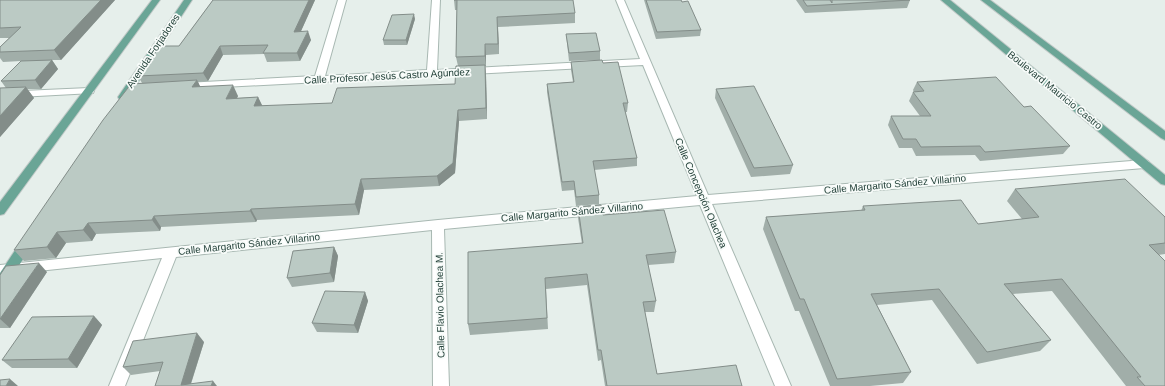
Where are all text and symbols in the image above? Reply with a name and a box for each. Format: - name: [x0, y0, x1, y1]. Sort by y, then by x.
- street label: Avenida Forjadores: [124, 12, 182, 90]
- street label: Boulevard Mauricio Castro: [1006, 49, 1105, 132]
- street label: Calle Profesor Jesús Castro Agúndez: [304, 66, 470, 86]
- street label: Calle Concepción Olachea: [673, 136, 729, 250]
- street label: Calle Margarito Sández Villarino: [823, 172, 967, 196]
- street label: Calle Margarito Sández Villarino: [500, 200, 644, 224]
- street label: Calle Margarito Sández Villarino: [177, 231, 321, 257]
- street label: Calle Flavio Olachea M.: [434, 252, 446, 358]

